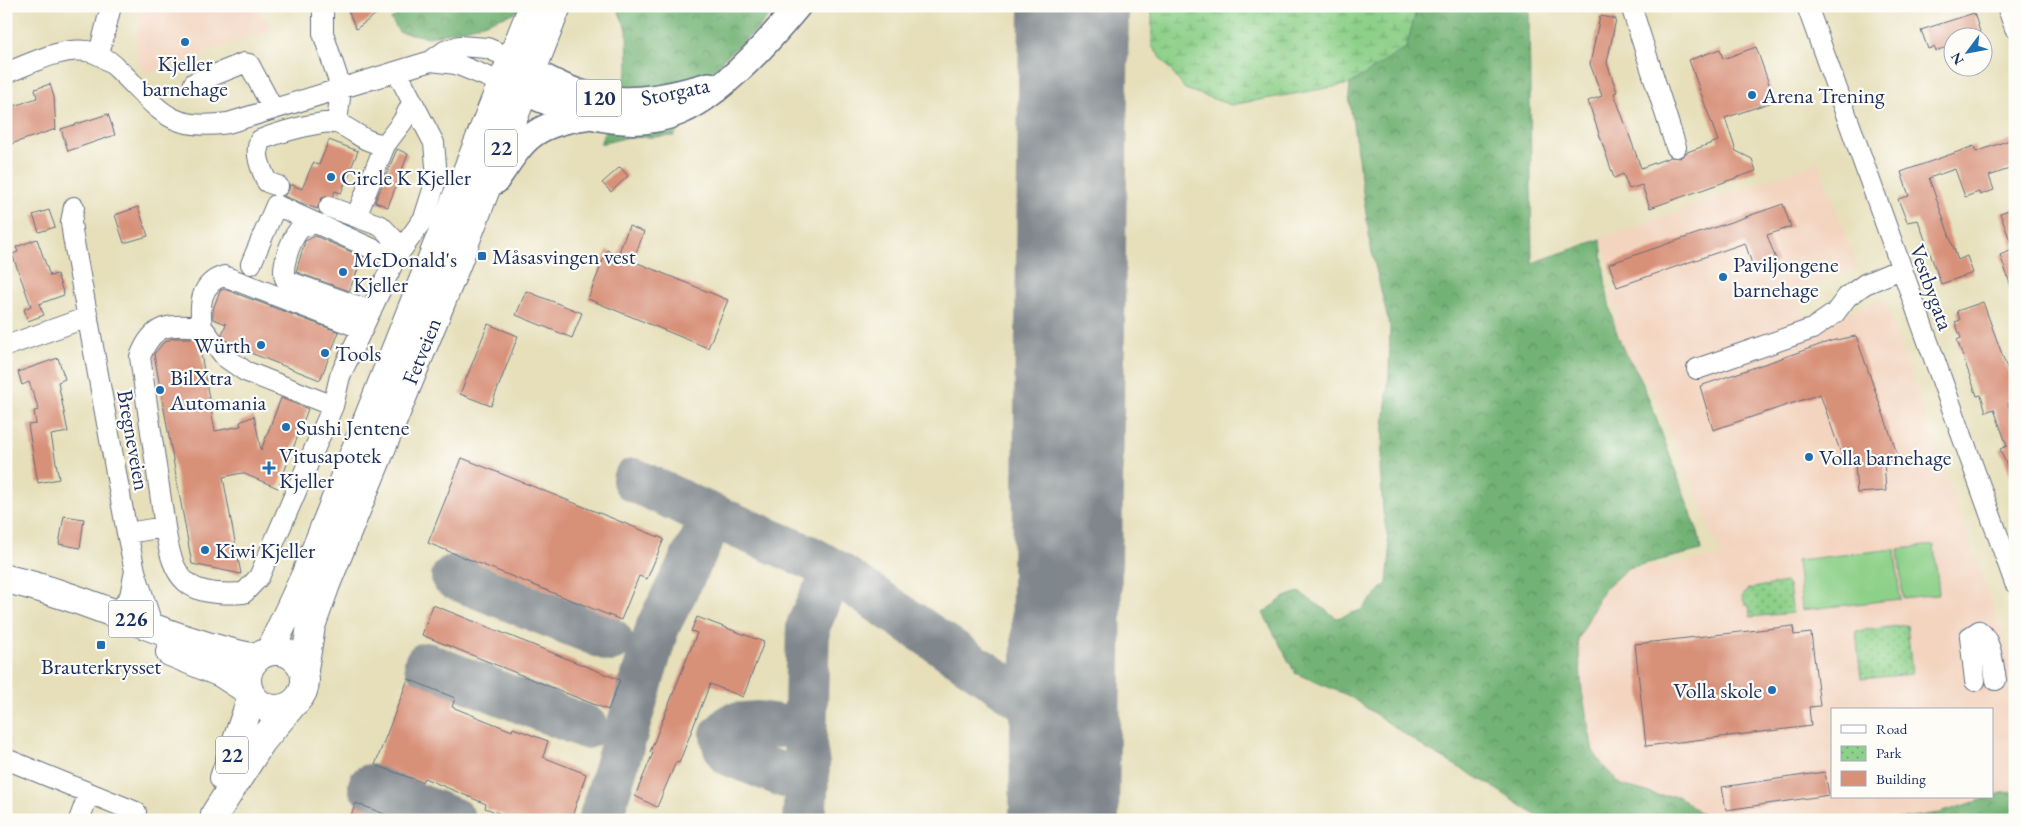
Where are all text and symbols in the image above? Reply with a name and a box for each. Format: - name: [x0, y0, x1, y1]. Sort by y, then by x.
- north arrow: [1944, 28, 1994, 78]
- marker: Kjeller barnehage: [179, 36, 191, 48]
- place label: Kjeller barnehage: [142, 49, 228, 103]
- text: N: [1946, 49, 1968, 68]
- street label: Storgata: [638, 70, 712, 113]
- road number: 120: [576, 80, 622, 116]
- place label: Arena Trening: [1761, 81, 1885, 110]
- marker: Arena Trening: [1746, 89, 1758, 101]
- road number: 22: [485, 130, 517, 167]
- place label: Circle K Kjeller: [341, 163, 472, 192]
- marker: Circle K Kjeller: [325, 171, 337, 183]
- street label: Vestbygata: [1903, 240, 1961, 334]
- place label: Måsasvingen vest: [492, 242, 636, 271]
- place label: McDonald's Kjeller: [353, 245, 457, 299]
- marker: Måsasvingen vest: [476, 250, 488, 262]
- place label: Paviljongene barnehage: [1733, 250, 1839, 304]
- marker: McDonald's Kjeller: [337, 266, 349, 278]
- marker: Paviljongene barnehage: [1717, 271, 1729, 283]
- street label: Fetveien: [395, 313, 448, 389]
- place label: Würth: [194, 331, 251, 360]
- marker: Würth: [255, 339, 267, 351]
- place label: Tools: [335, 339, 381, 368]
- marker: Tools: [319, 347, 331, 359]
- place label: BilXtra Automania: [169, 363, 267, 417]
- marker: BilXtra Automania: [154, 384, 166, 396]
- street label: Bregneveien: [110, 387, 157, 493]
- place label: Sushi Jentene: [296, 413, 410, 442]
- marker: Sushi Jentene: [280, 421, 292, 433]
- place label: Vitusapotek Kjeller: [279, 441, 382, 495]
- place label: Volla barnehage: [1819, 443, 1952, 472]
- marker: Volla barnehage: [1803, 451, 1815, 463]
- marker: Vitusapotek Kjeller: [263, 462, 275, 474]
- place label: Kiwi Kjeller: [215, 536, 316, 565]
- marker: Kiwi Kjeller: [199, 544, 211, 556]
- road number: 226: [108, 600, 154, 638]
- marker: Brauterkrysset: [95, 639, 107, 651]
- place label: Brauterkrysset: [41, 652, 161, 681]
- place label: Volla skole: [1673, 676, 1762, 705]
- marker: Volla skole: [1766, 684, 1778, 696]
- legend: [1831, 708, 1994, 798]
- text: Road: [1876, 719, 1908, 738]
- road number: 22: [216, 736, 248, 774]
- text: Park: [1876, 743, 1903, 762]
- text: Building: [1876, 769, 1926, 788]

